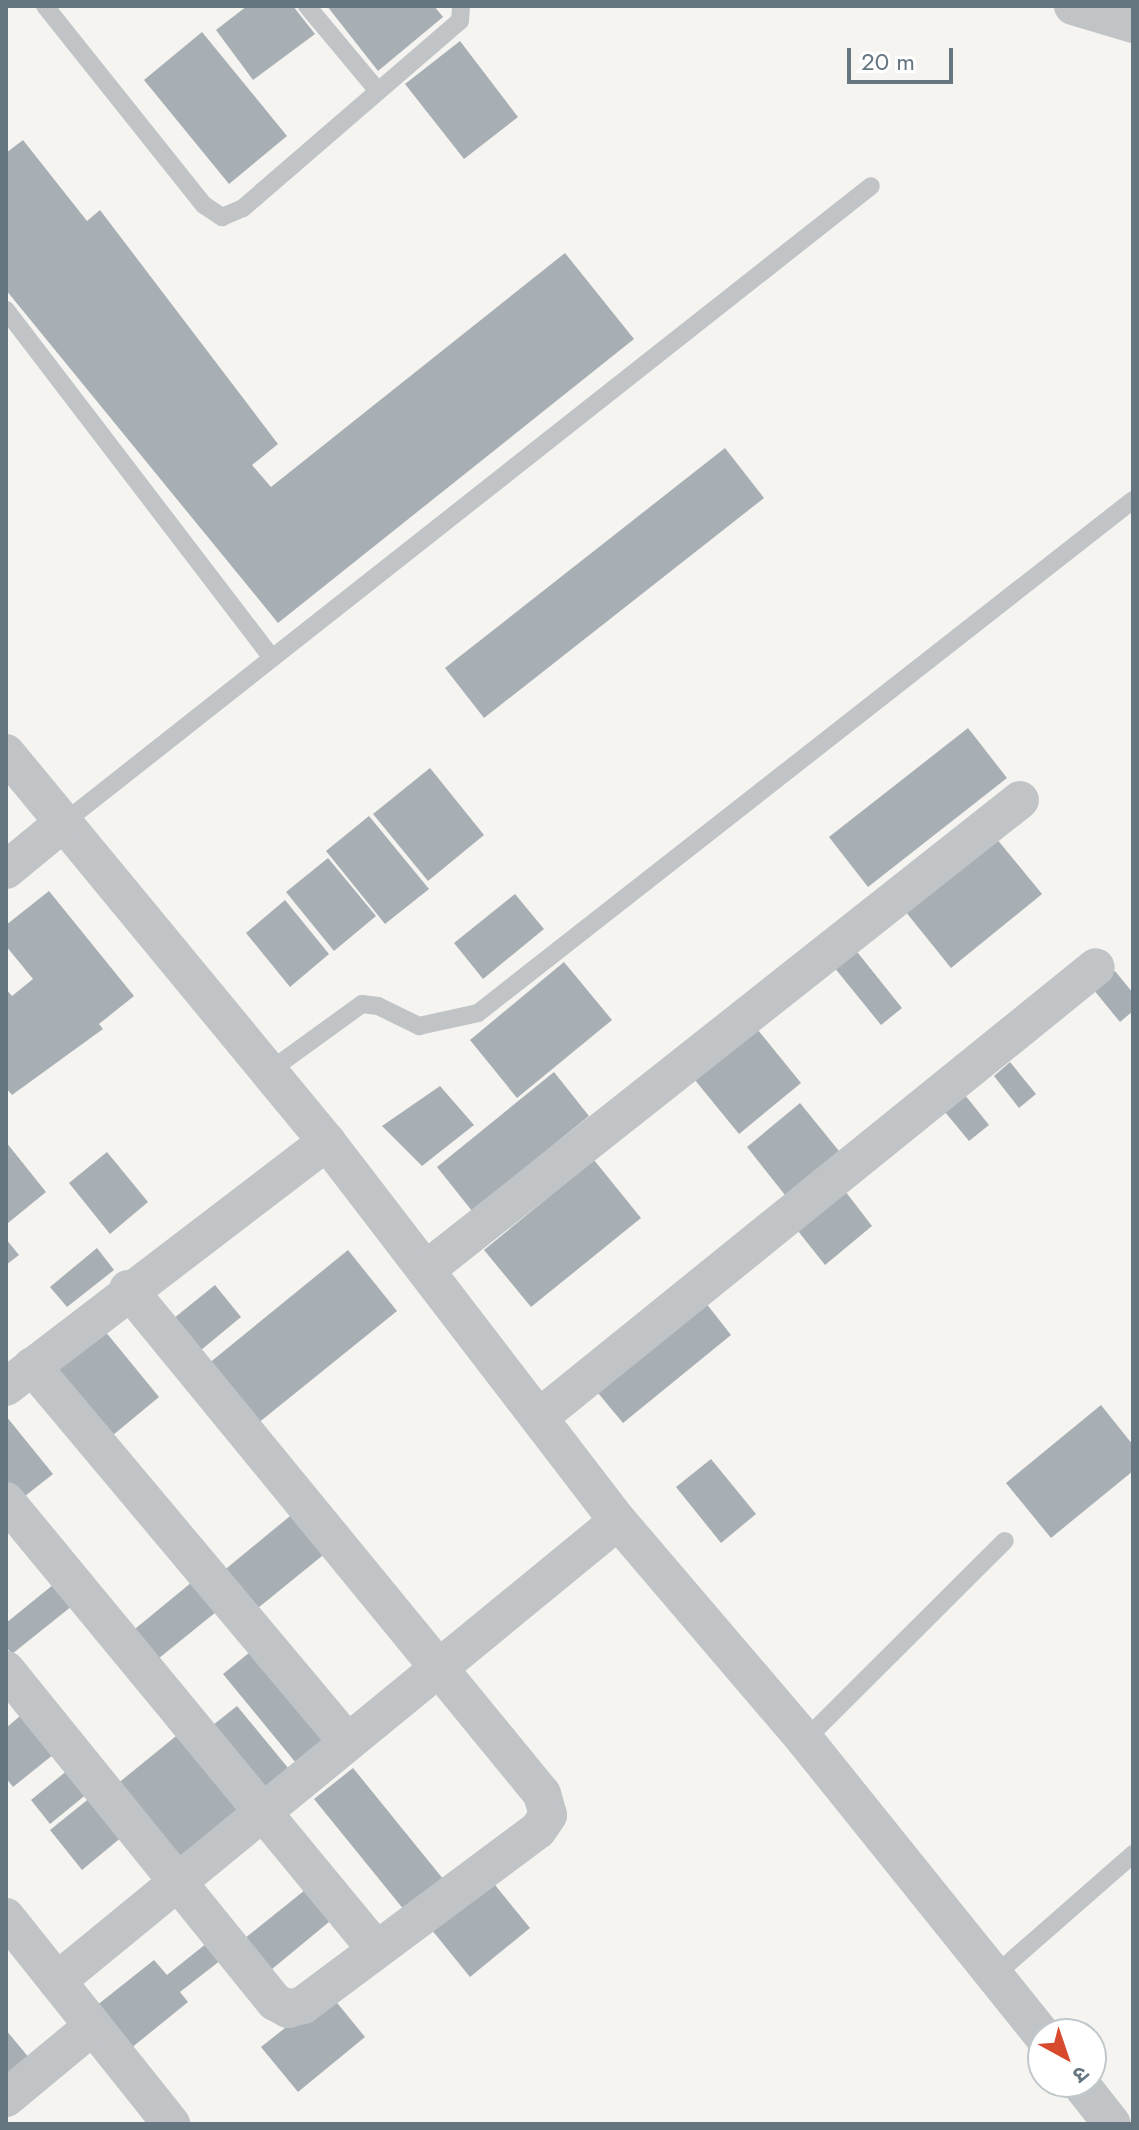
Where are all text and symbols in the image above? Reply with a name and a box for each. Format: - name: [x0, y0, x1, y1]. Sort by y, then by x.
- scale bar: [851, 32, 957, 82]
- text: 20 m: [861, 44, 915, 79]
- north arrow: [1027, 2018, 1107, 2098]
- text: उ: [1066, 2058, 1096, 2091]

